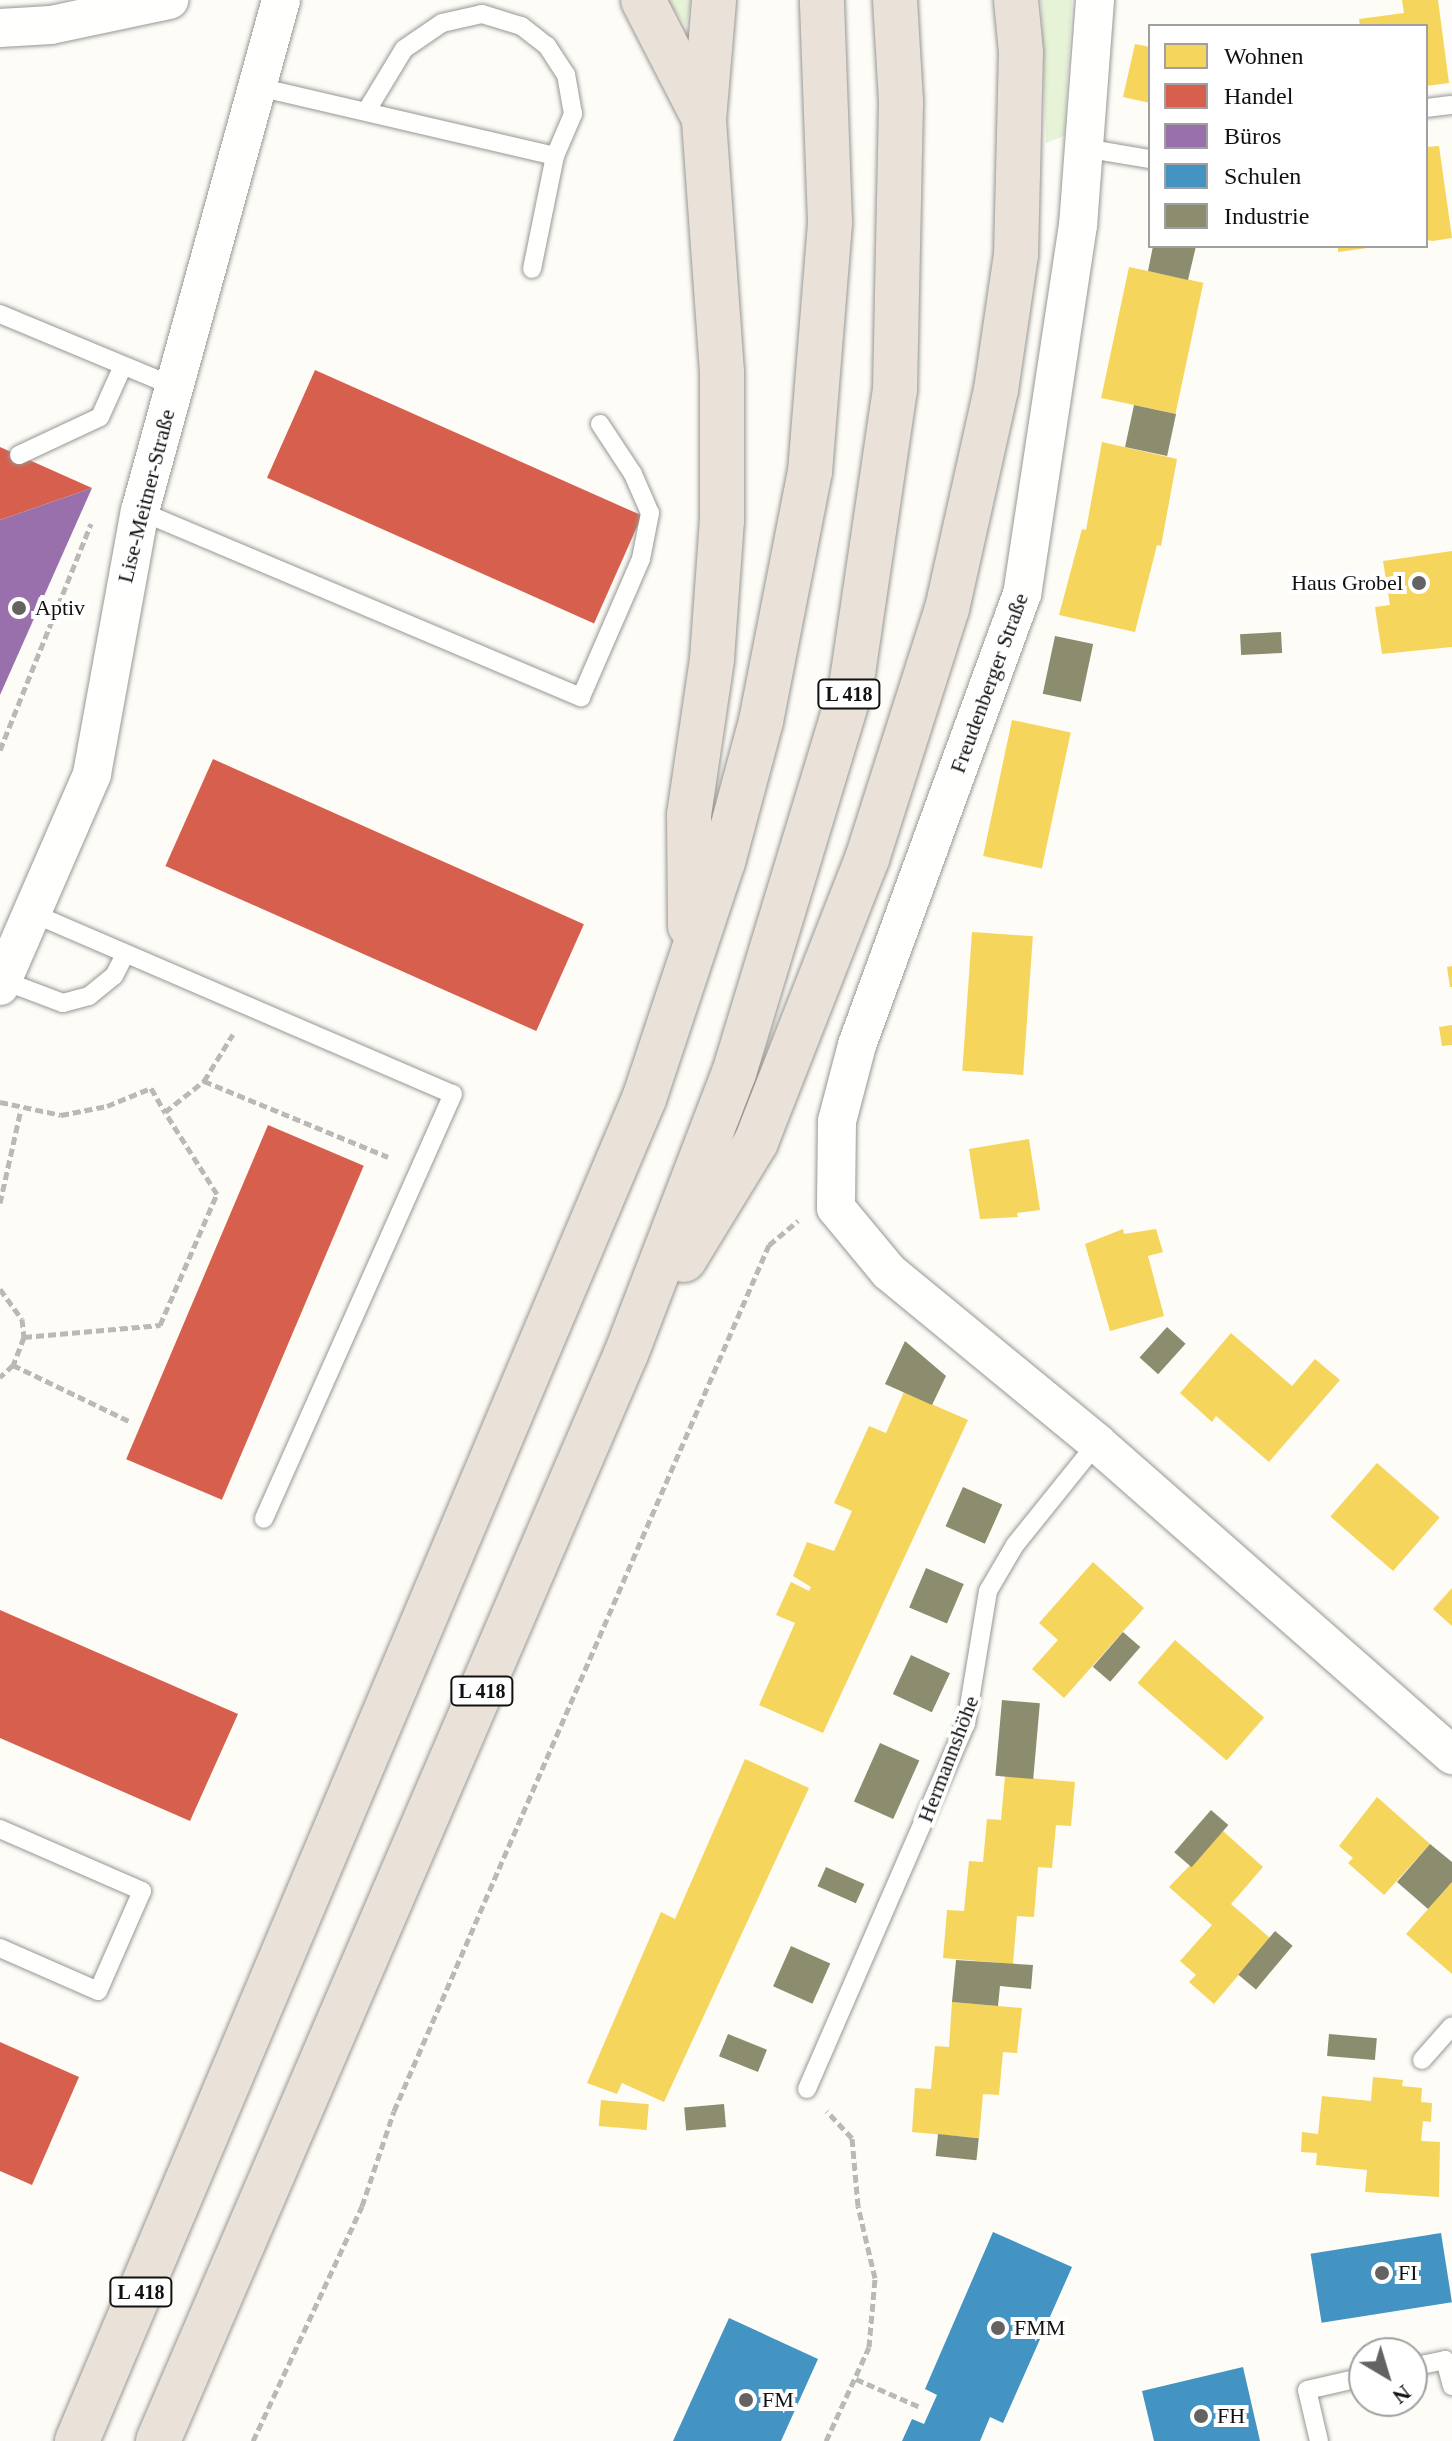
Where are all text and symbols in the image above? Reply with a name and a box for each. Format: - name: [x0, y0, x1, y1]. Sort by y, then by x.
- legend: [1148, 24, 1428, 248]
- text: Wohnen: [1224, 43, 1303, 69]
- text: Handel: [1224, 83, 1293, 109]
- text: Büros: [1224, 123, 1281, 149]
- text: Schulen: [1224, 163, 1301, 189]
- text: Industrie: [1224, 203, 1309, 229]
- street label: Lise-Meitner-Straße: [112, 406, 180, 586]
- place label: Haus Grobel: [1291, 570, 1403, 596]
- marker: Haus Grobel: [1410, 574, 1428, 592]
- street label: Freudenberger Straße: [944, 589, 1034, 777]
- place label: Aptiv: [35, 595, 85, 621]
- marker: Aptiv: [10, 599, 28, 617]
- road number: L 418: [815, 678, 883, 710]
- road number: L 418: [448, 1675, 516, 1707]
- street label: Hermannshöhe: [912, 1692, 984, 1826]
- place label: FI: [1398, 2260, 1418, 2286]
- marker: FI: [1373, 2264, 1391, 2282]
- road number: L 418: [107, 2276, 175, 2308]
- place label: FMM: [1014, 2315, 1065, 2341]
- marker: FMM: [989, 2319, 1007, 2337]
- north arrow: [1348, 2337, 1428, 2417]
- text: N: [1388, 2380, 1416, 2409]
- place label: FM: [762, 2387, 794, 2413]
- marker: FM: [737, 2391, 755, 2409]
- place label: FH: [1217, 2403, 1245, 2429]
- marker: FH: [1192, 2407, 1210, 2425]

